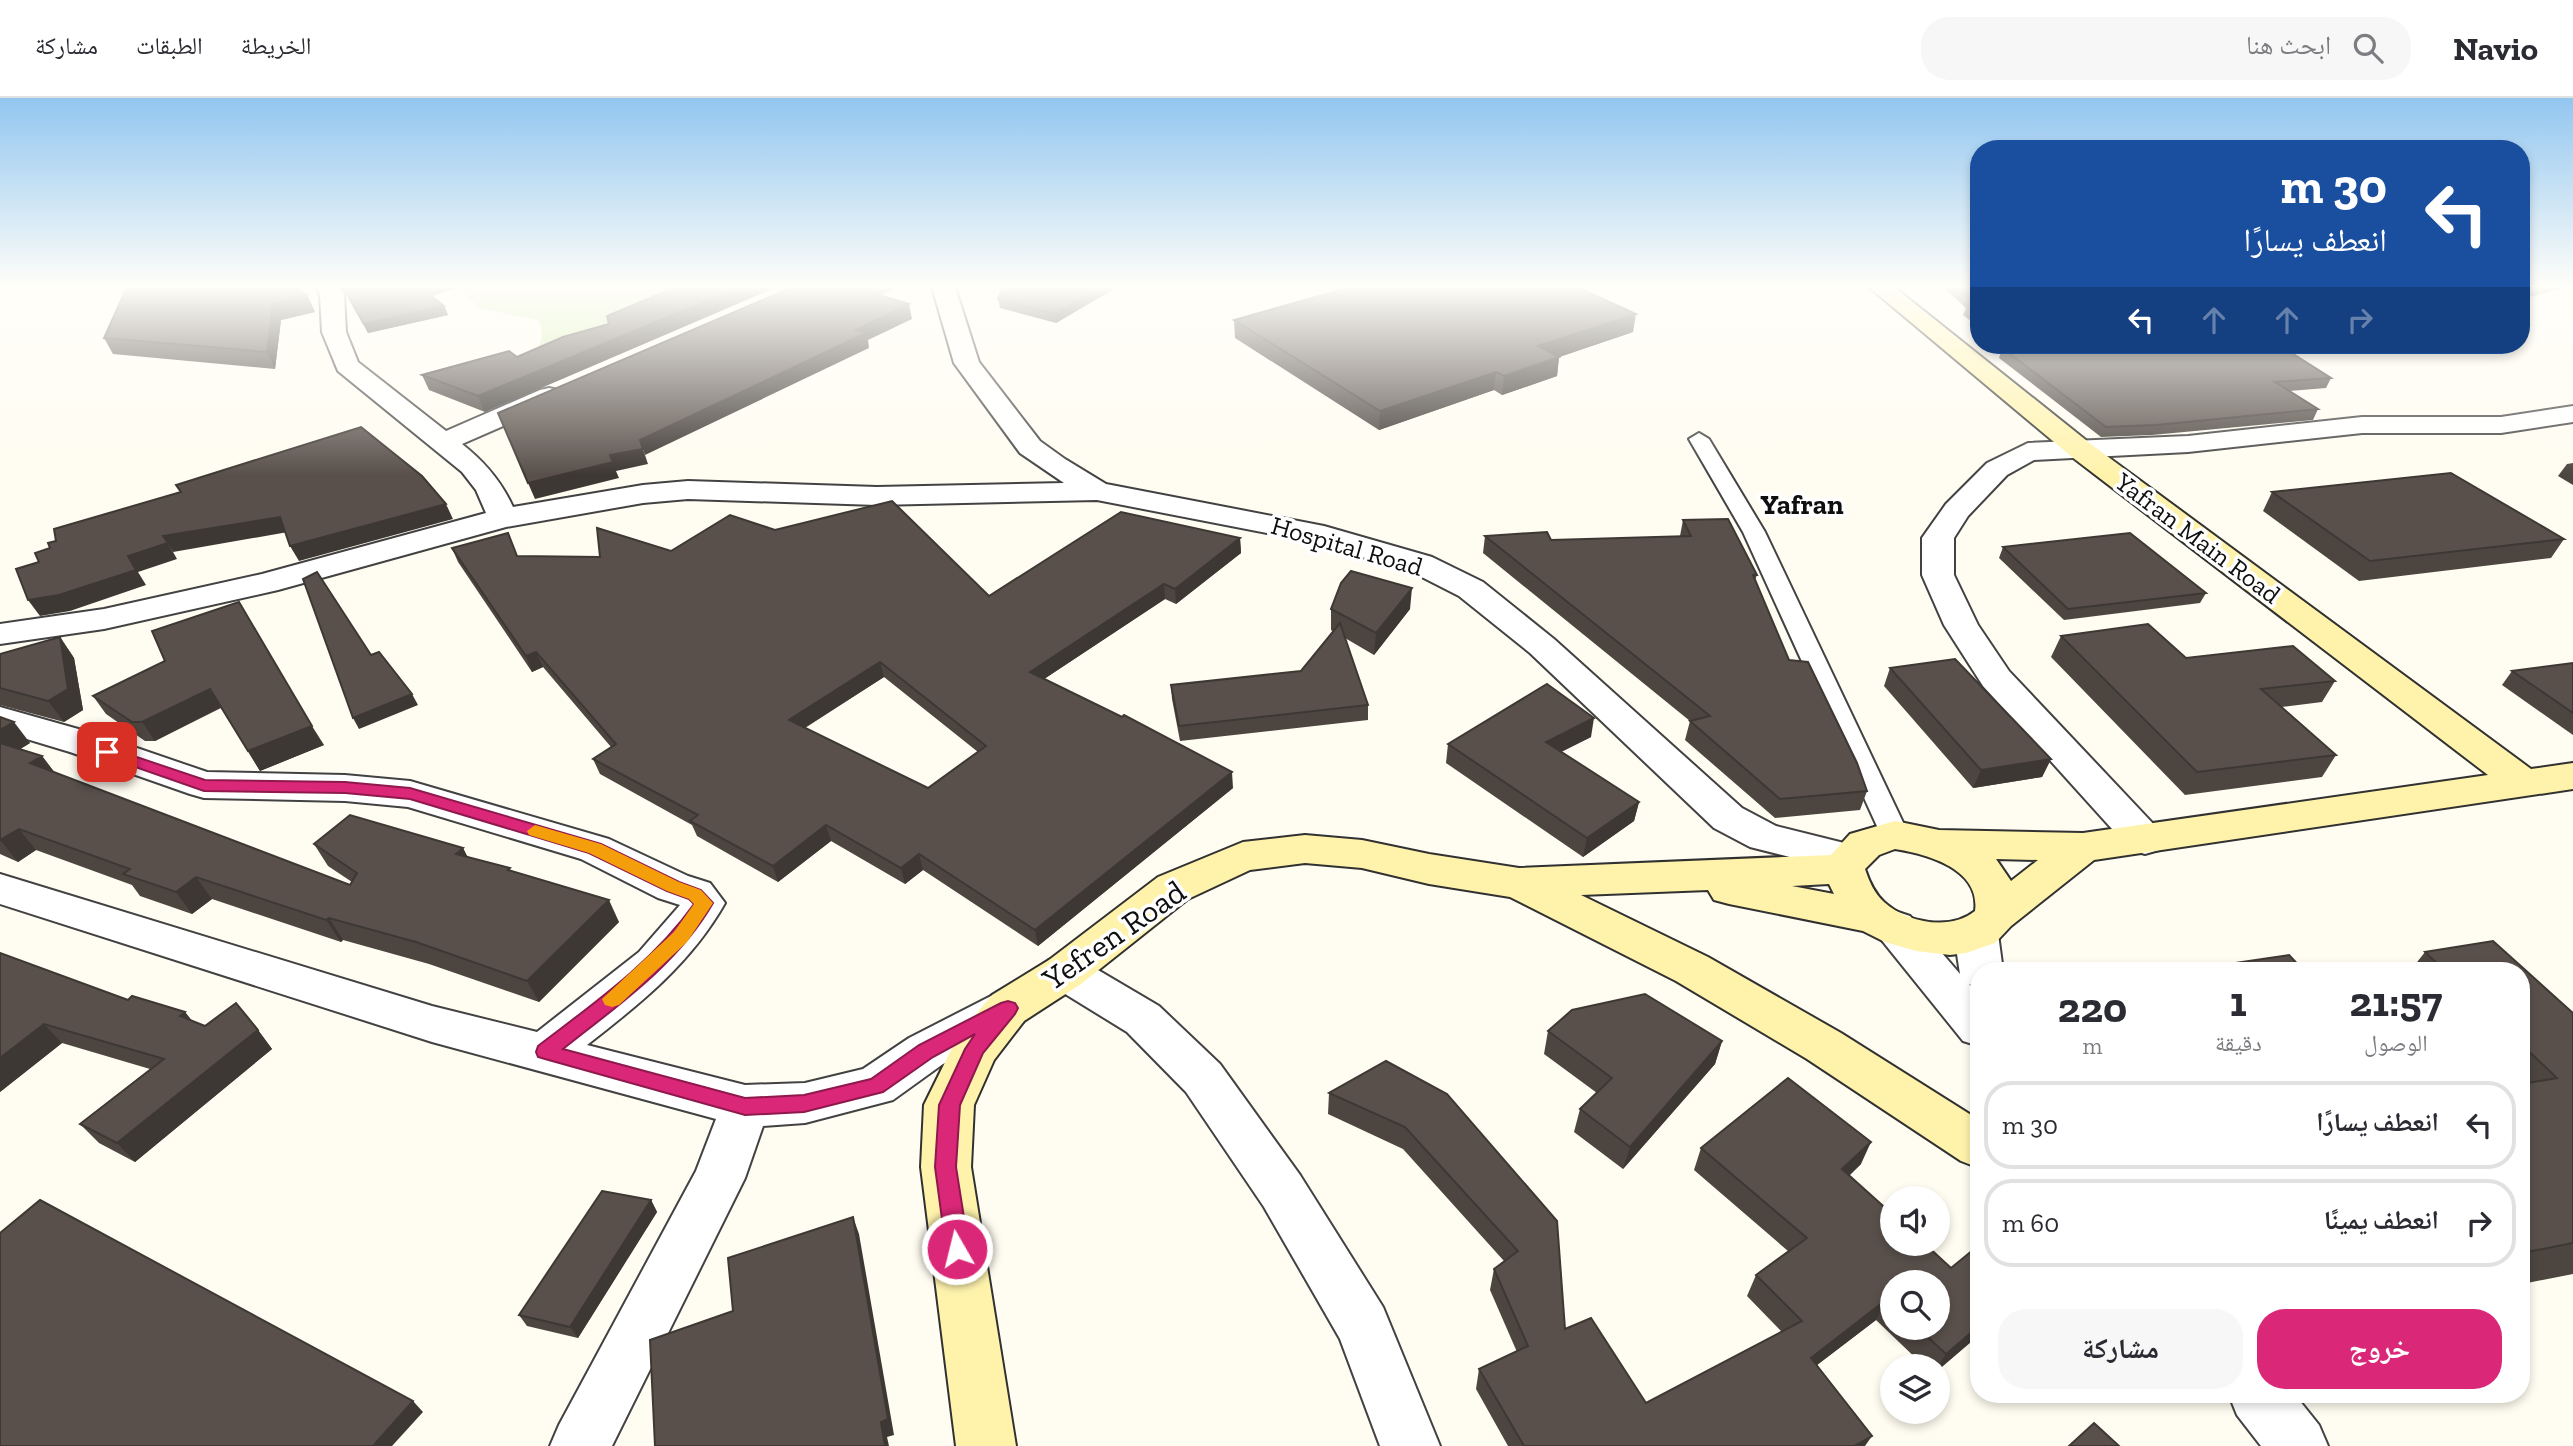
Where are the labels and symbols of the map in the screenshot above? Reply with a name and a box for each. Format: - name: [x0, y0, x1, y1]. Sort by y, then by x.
- street label: Yafran Main Road: [2108, 465, 2287, 610]
- district label: Yafran: [1760, 488, 1844, 521]
- street label: Hospital Road: [1267, 509, 1427, 583]
- pin: [77, 722, 137, 782]
- street label: Yefren Road: [1035, 872, 1193, 999]
- position arrow: [920, 1212, 994, 1286]

